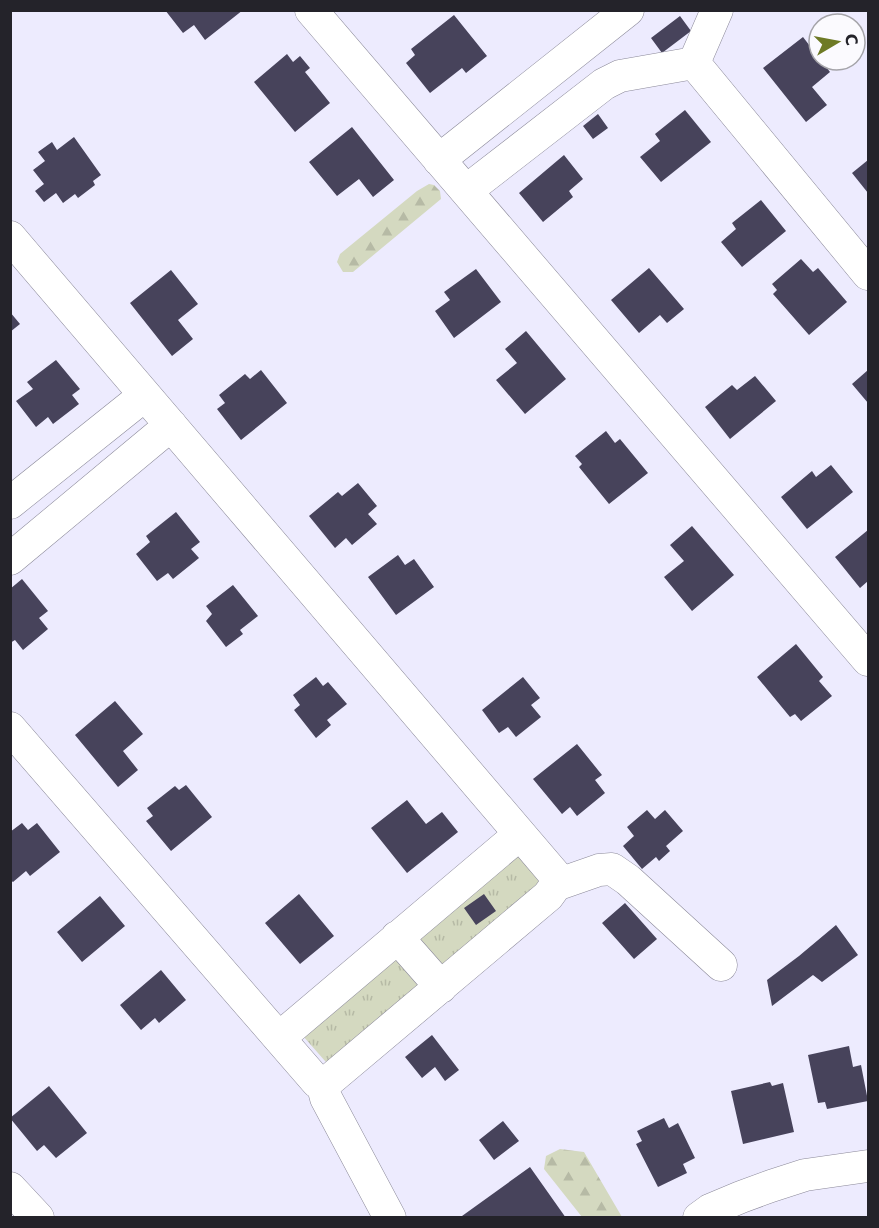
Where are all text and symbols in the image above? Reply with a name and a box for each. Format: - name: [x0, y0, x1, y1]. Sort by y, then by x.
- north arrow: [807, 12, 867, 72]
- text: С: [841, 32, 862, 47]

